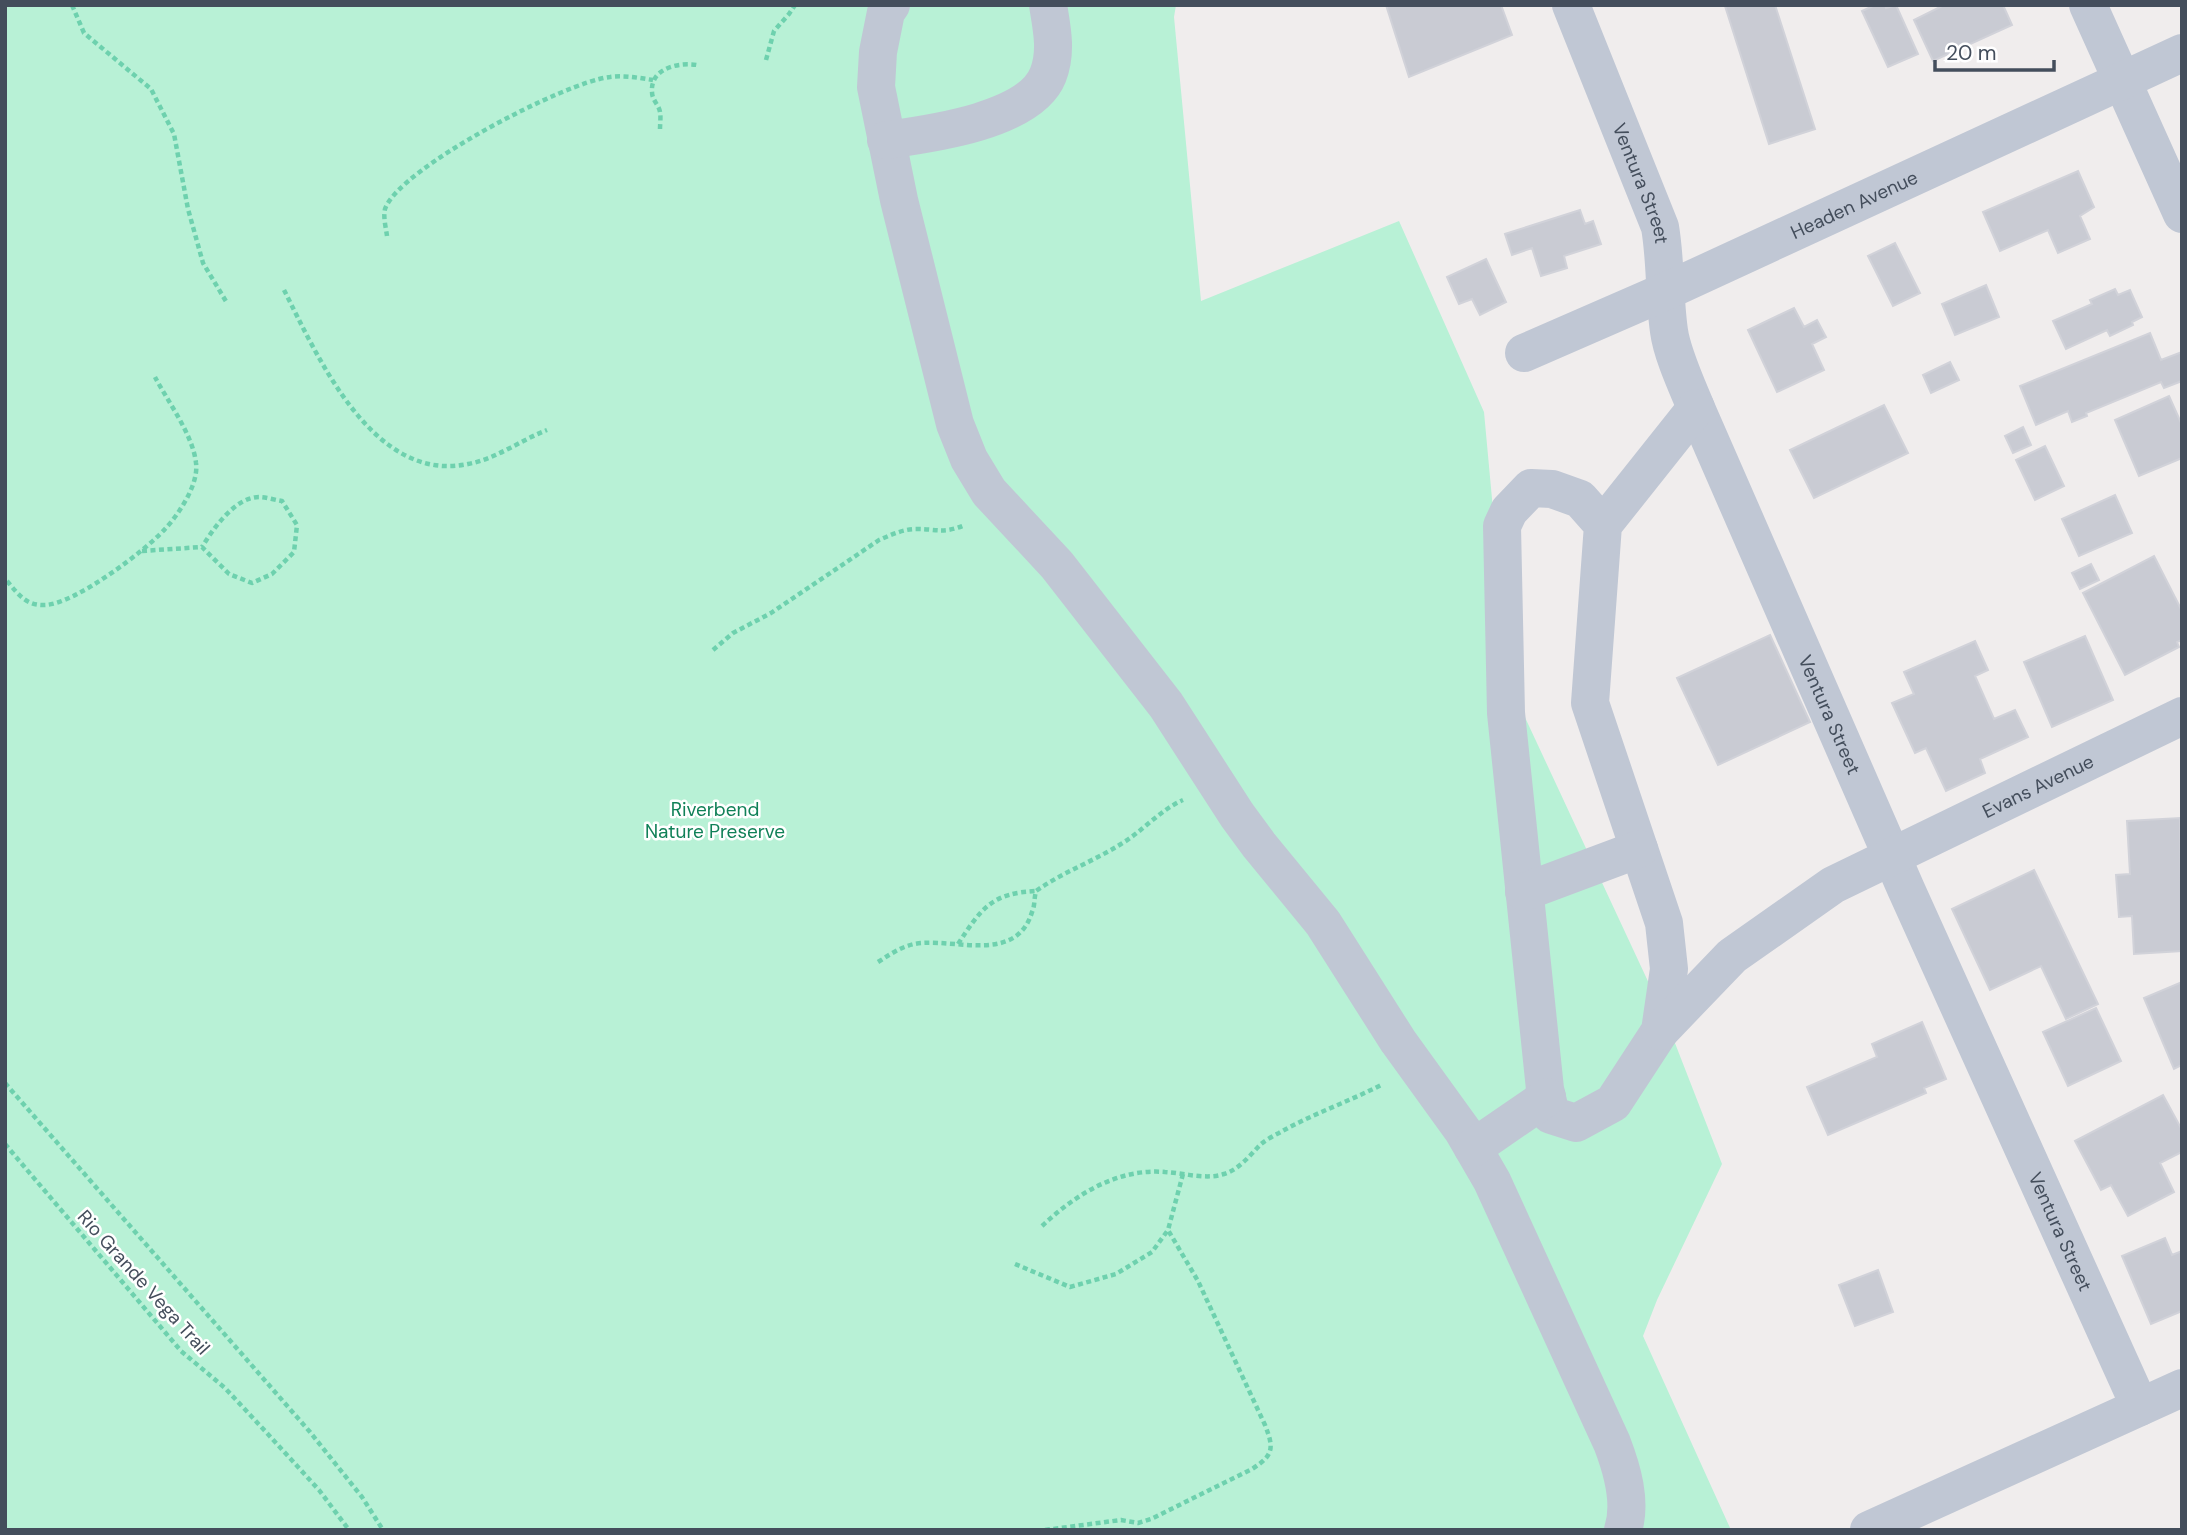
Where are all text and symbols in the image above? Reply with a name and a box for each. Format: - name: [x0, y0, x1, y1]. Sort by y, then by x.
- scale bar: [1935, 28, 2054, 72]
- text: 20 m: [1946, 39, 1997, 67]
- street label: Ventura Street: [1607, 119, 1674, 245]
- street label: Headen Avenue: [1787, 165, 1922, 245]
- street label: Ventura Street: [1792, 651, 1866, 778]
- street label: Evans Avenue: [1978, 749, 2098, 824]
- park label: Riverbend Nature Preserve: [645, 797, 785, 844]
- street label: Ventura Street: [2023, 1168, 2098, 1295]
- street label: Rio Grande Vega Trail: [72, 1205, 215, 1360]

